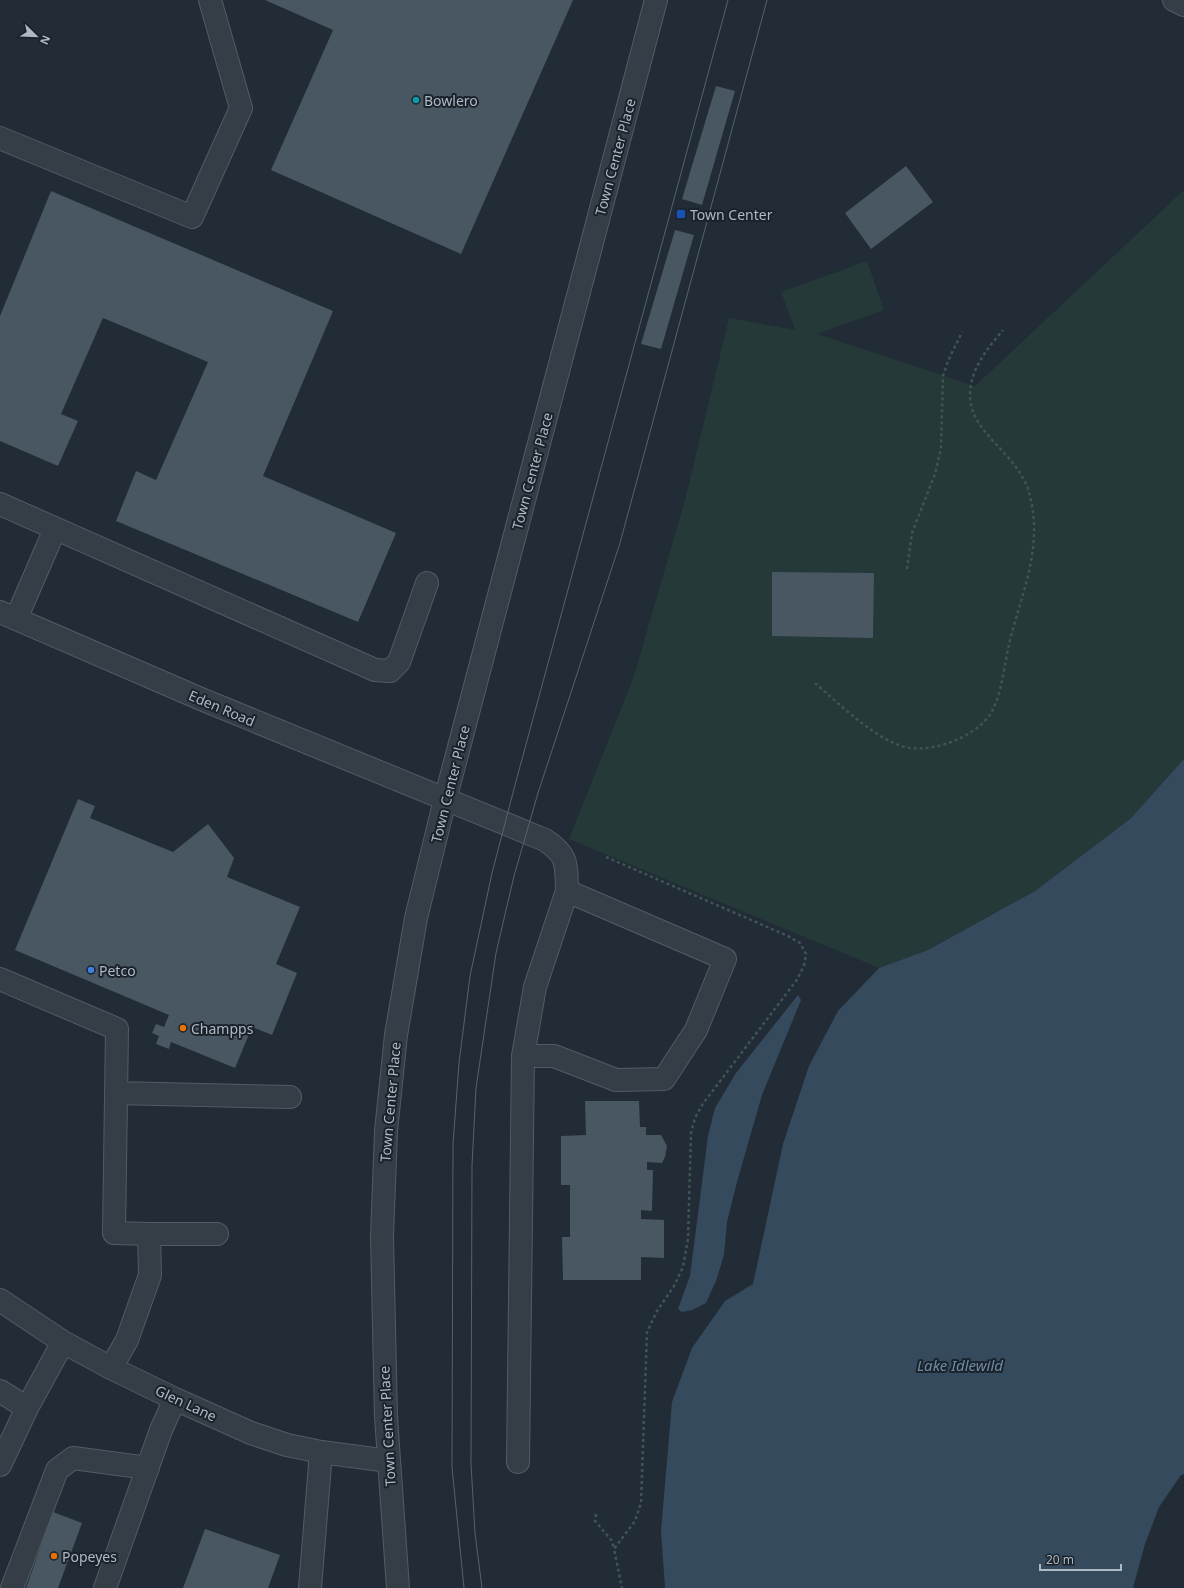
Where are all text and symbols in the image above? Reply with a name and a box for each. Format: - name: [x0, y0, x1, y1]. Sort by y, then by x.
- north arrow: [16, 16, 56, 56]
- text: N: [37, 33, 54, 47]
- place label: Bowlero: [424, 91, 478, 110]
- marker: Bowlero: [411, 95, 421, 105]
- street label: Town Center Place: [590, 96, 640, 218]
- place label: Town Center: [690, 205, 773, 224]
- marker: Town Center: [675, 208, 687, 220]
- street label: Town Center Place: [507, 410, 557, 532]
- street label: Eden Road: [186, 686, 258, 730]
- street label: Town Center Place: [426, 723, 474, 845]
- place label: Petco: [99, 961, 136, 980]
- marker: Petco: [86, 965, 96, 975]
- place label: Champps: [191, 1019, 254, 1038]
- marker: Champps: [178, 1023, 188, 1033]
- street label: Town Center Place: [375, 1041, 405, 1163]
- water label: Lake Idlewild: [917, 1355, 1003, 1375]
- street label: Town Center Place: [374, 1365, 400, 1487]
- street label: Glen Lane: [152, 1380, 220, 1426]
- scale bar: [1040, 1546, 1121, 1572]
- place label: Popeyes: [62, 1547, 117, 1566]
- marker: Popeyes: [49, 1551, 59, 1561]
- text: 20 m: [1046, 1551, 1074, 1568]

